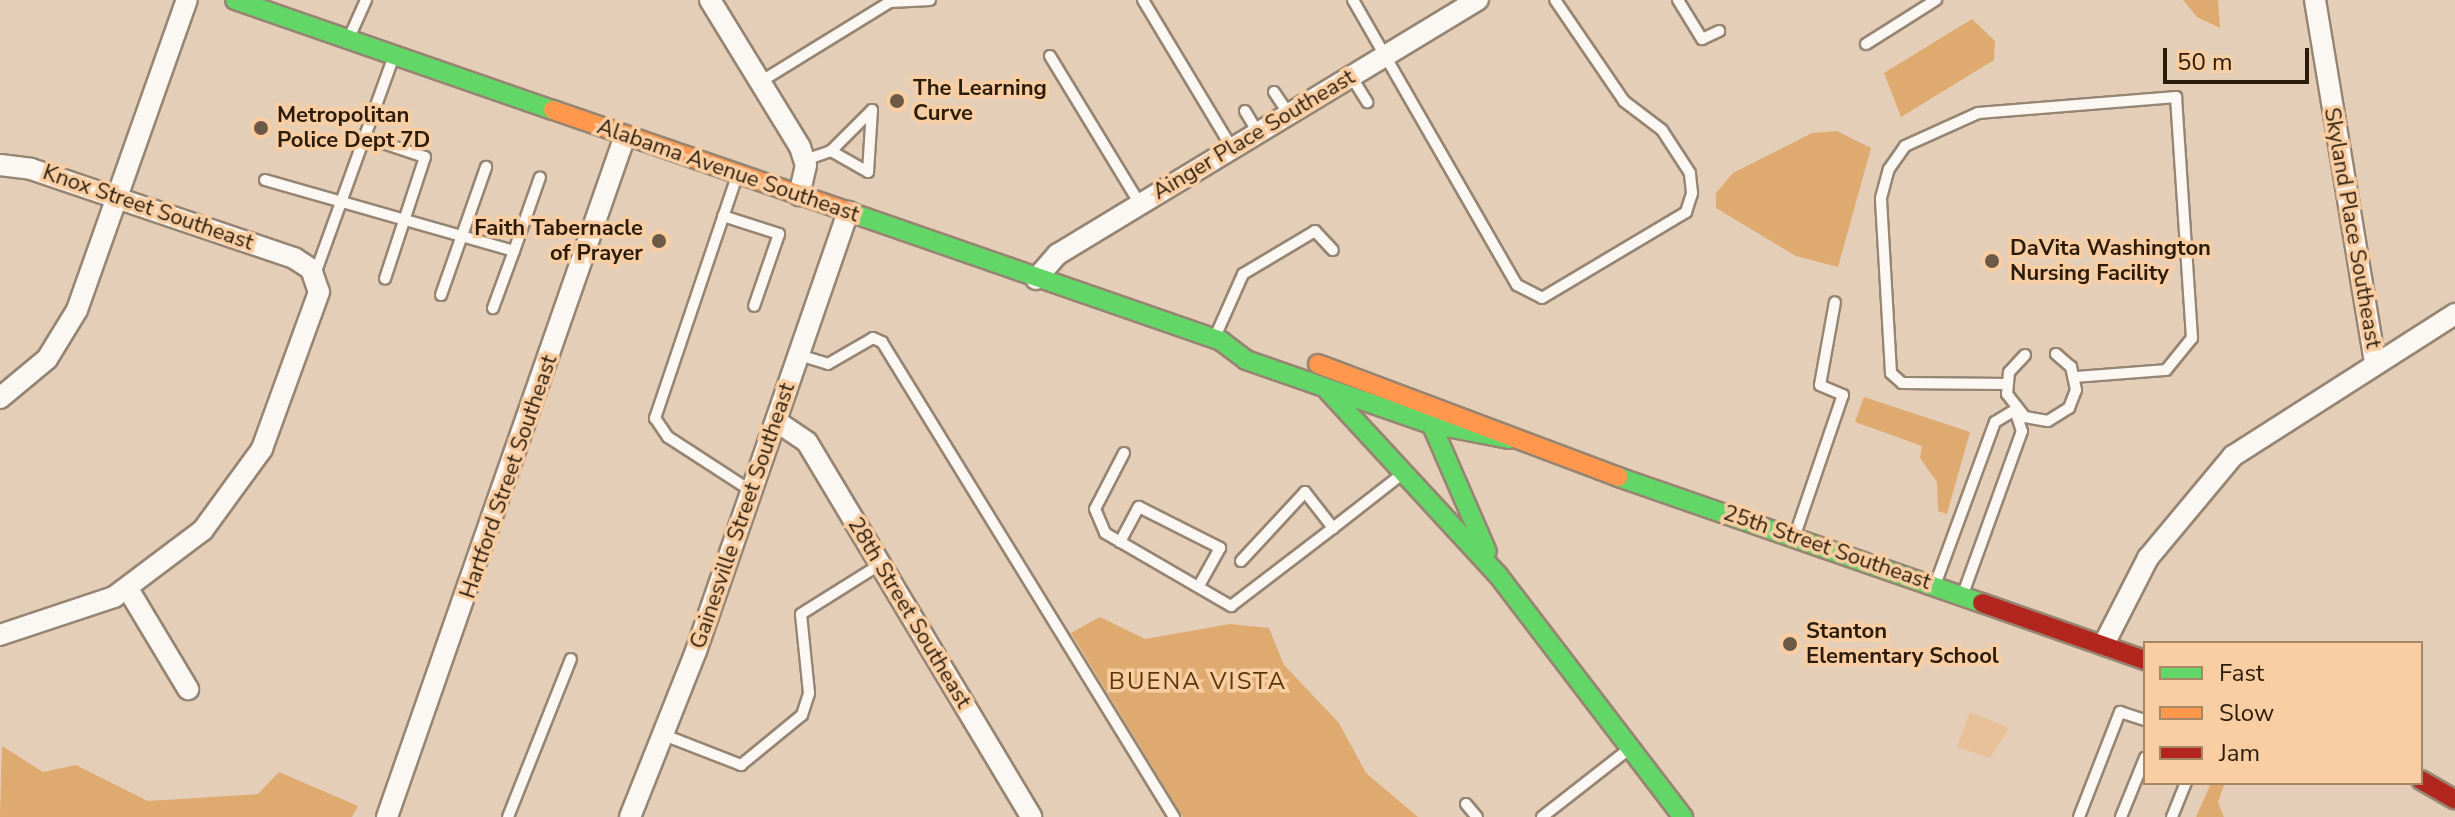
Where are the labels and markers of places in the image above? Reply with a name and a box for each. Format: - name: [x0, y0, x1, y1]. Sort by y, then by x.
- place label: The Learning Curve: [913, 75, 1047, 126]
- marker: The Learning Curve: [888, 92, 906, 110]
- place label: Metropolitan Police Dept 7D: [277, 102, 430, 154]
- marker: Metropolitan Police Dept 7D: [252, 119, 270, 137]
- place label: Faith Tabernacle of Prayer: [474, 215, 643, 266]
- marker: Faith Tabernacle of Prayer: [650, 232, 668, 250]
- place label: DaVita Washington Nursing Facility: [2010, 235, 2211, 286]
- marker: DaVita Washington Nursing Facility: [1981, 250, 2003, 272]
- place label: Stanton Elementary School: [1806, 618, 1999, 670]
- marker: Stanton Elementary School: [1781, 635, 1799, 653]

